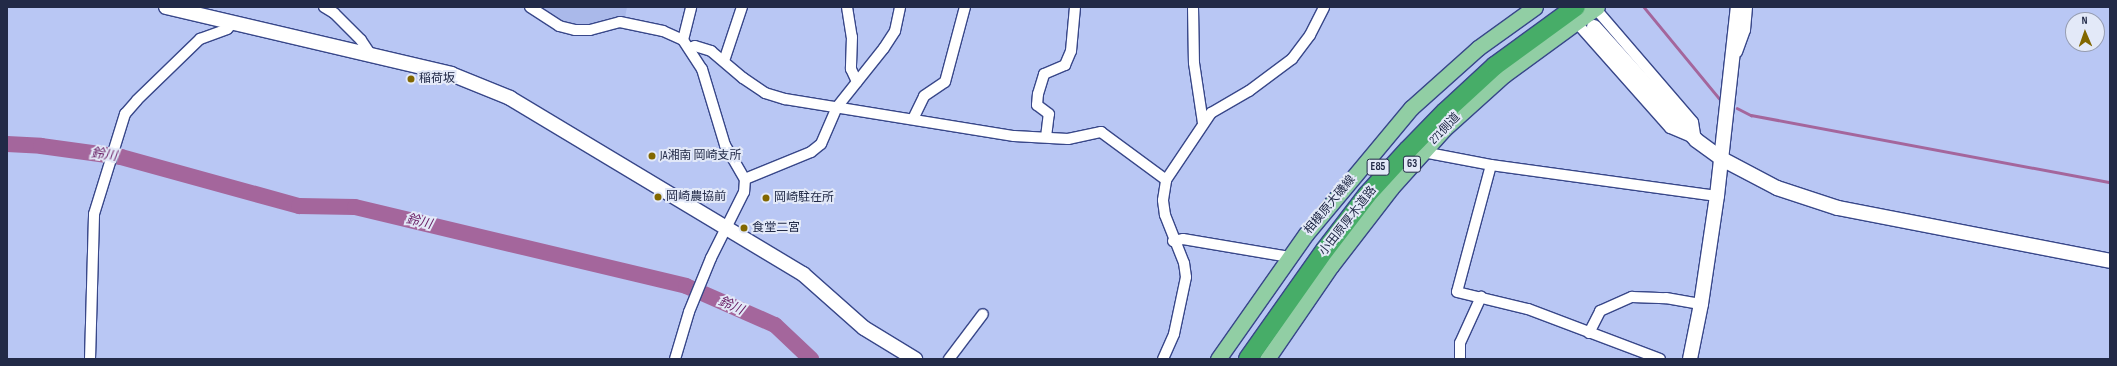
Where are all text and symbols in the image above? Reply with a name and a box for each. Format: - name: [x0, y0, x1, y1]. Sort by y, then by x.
- north arrow: [2065, 12, 2105, 52]
- text: N: [2081, 14, 2088, 27]
- place label: 稲荷坂: [419, 72, 455, 86]
- marker: 稲荷坂: [406, 74, 416, 84]
- street label: 271側道: [1427, 110, 1463, 148]
- water label: 鈴川: [90, 145, 118, 165]
- place label: JA湘南 岡崎支所: [660, 149, 742, 163]
- marker: JA湘南 岡崎支所: [647, 151, 657, 161]
- road number: 63: [1402, 155, 1422, 173]
- road number: E85: [1366, 158, 1390, 176]
- street label: 相模原大磯線: [1301, 173, 1359, 237]
- street label: 小田原厚木道路: [1316, 183, 1380, 259]
- place label: 岡崎農協前: [666, 190, 726, 204]
- place label: 岡崎駐在所: [774, 191, 834, 205]
- marker: 岡崎農協前: [653, 192, 663, 202]
- marker: 岡崎駐在所: [761, 193, 771, 203]
- water label: 鈴川: [405, 211, 433, 233]
- place label: 食堂二宮: [752, 221, 800, 235]
- marker: 食堂二宮: [739, 223, 749, 233]
- water label: 鈴川: [716, 294, 746, 318]

